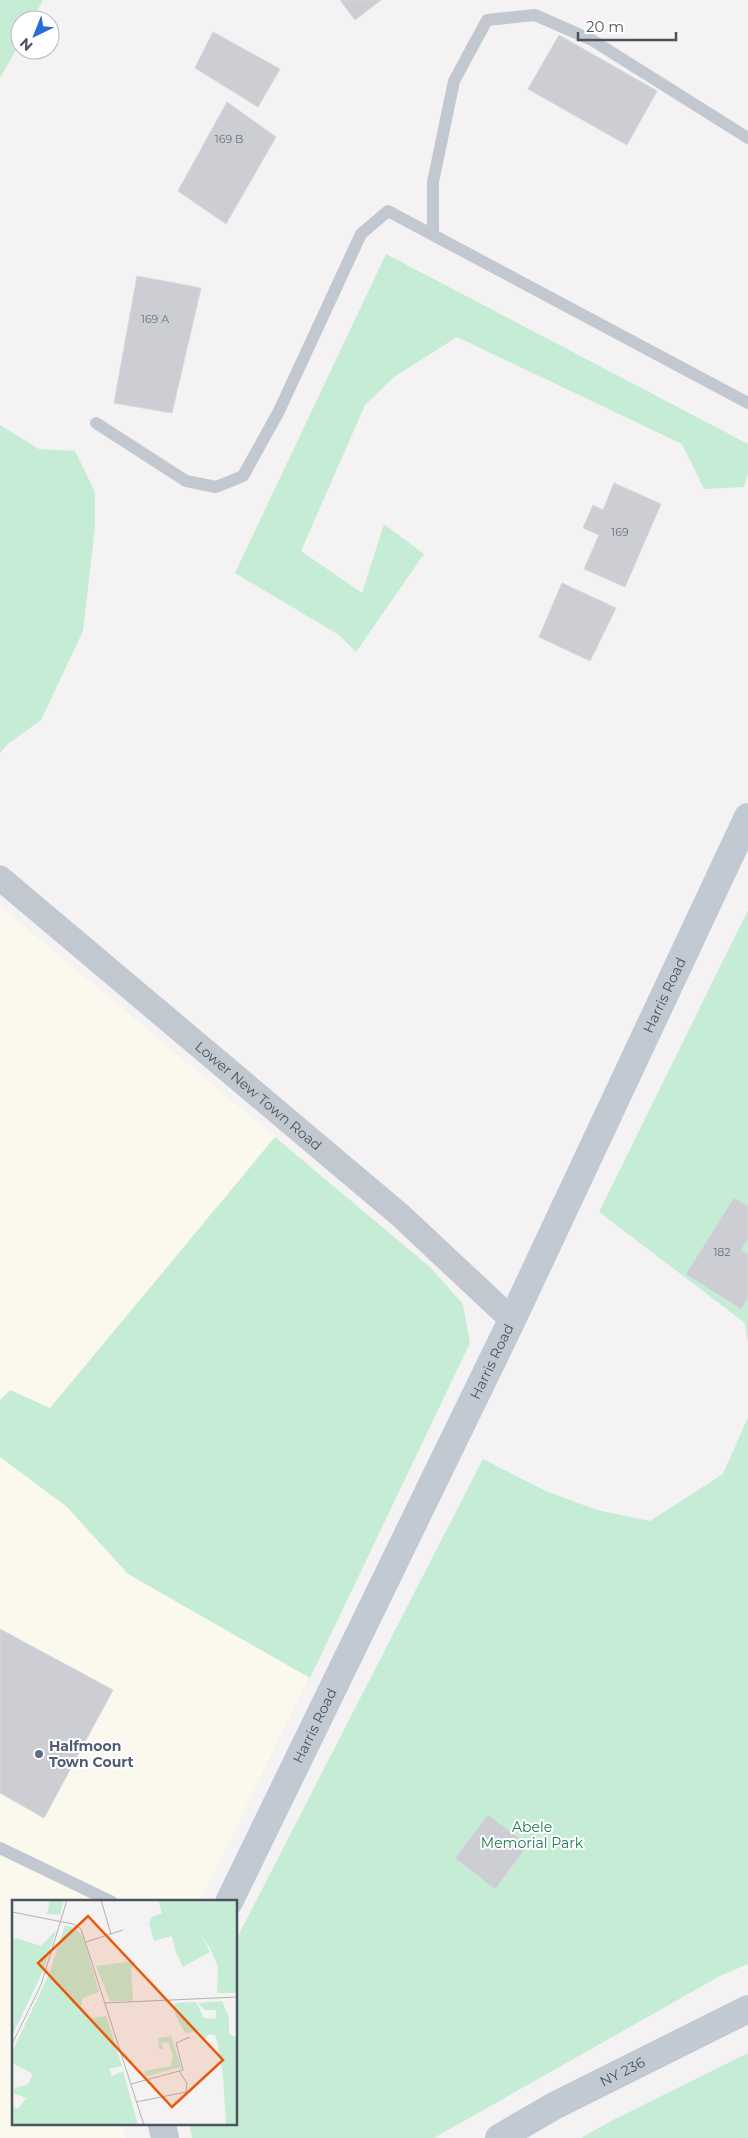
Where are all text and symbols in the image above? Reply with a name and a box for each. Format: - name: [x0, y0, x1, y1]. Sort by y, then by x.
- north arrow: [10, 10, 60, 60]
- scale bar: [578, 10, 676, 42]
- text: 20 m: [586, 17, 624, 36]
- text: N: [16, 34, 36, 55]
- house number: 169 B: [215, 132, 243, 146]
- house number: 169 A: [141, 312, 169, 326]
- house number: 169: [611, 525, 629, 539]
- street label: Harris Road: [639, 954, 690, 1036]
- street label: Lower New Town Road: [191, 1037, 326, 1154]
- house number: 182: [713, 1245, 731, 1259]
- street label: Harris Road: [466, 1321, 518, 1402]
- street label: Harris Road: [289, 1685, 341, 1766]
- place label: Halfmoon Town Court: [49, 1737, 134, 1771]
- marker: Halfmoon Town Court: [33, 1748, 45, 1760]
- park label: Abele Memorial Park: [481, 1818, 584, 1852]
- inset map: [12, 1900, 238, 2126]
- street label: NY 236: [597, 2053, 648, 2091]

